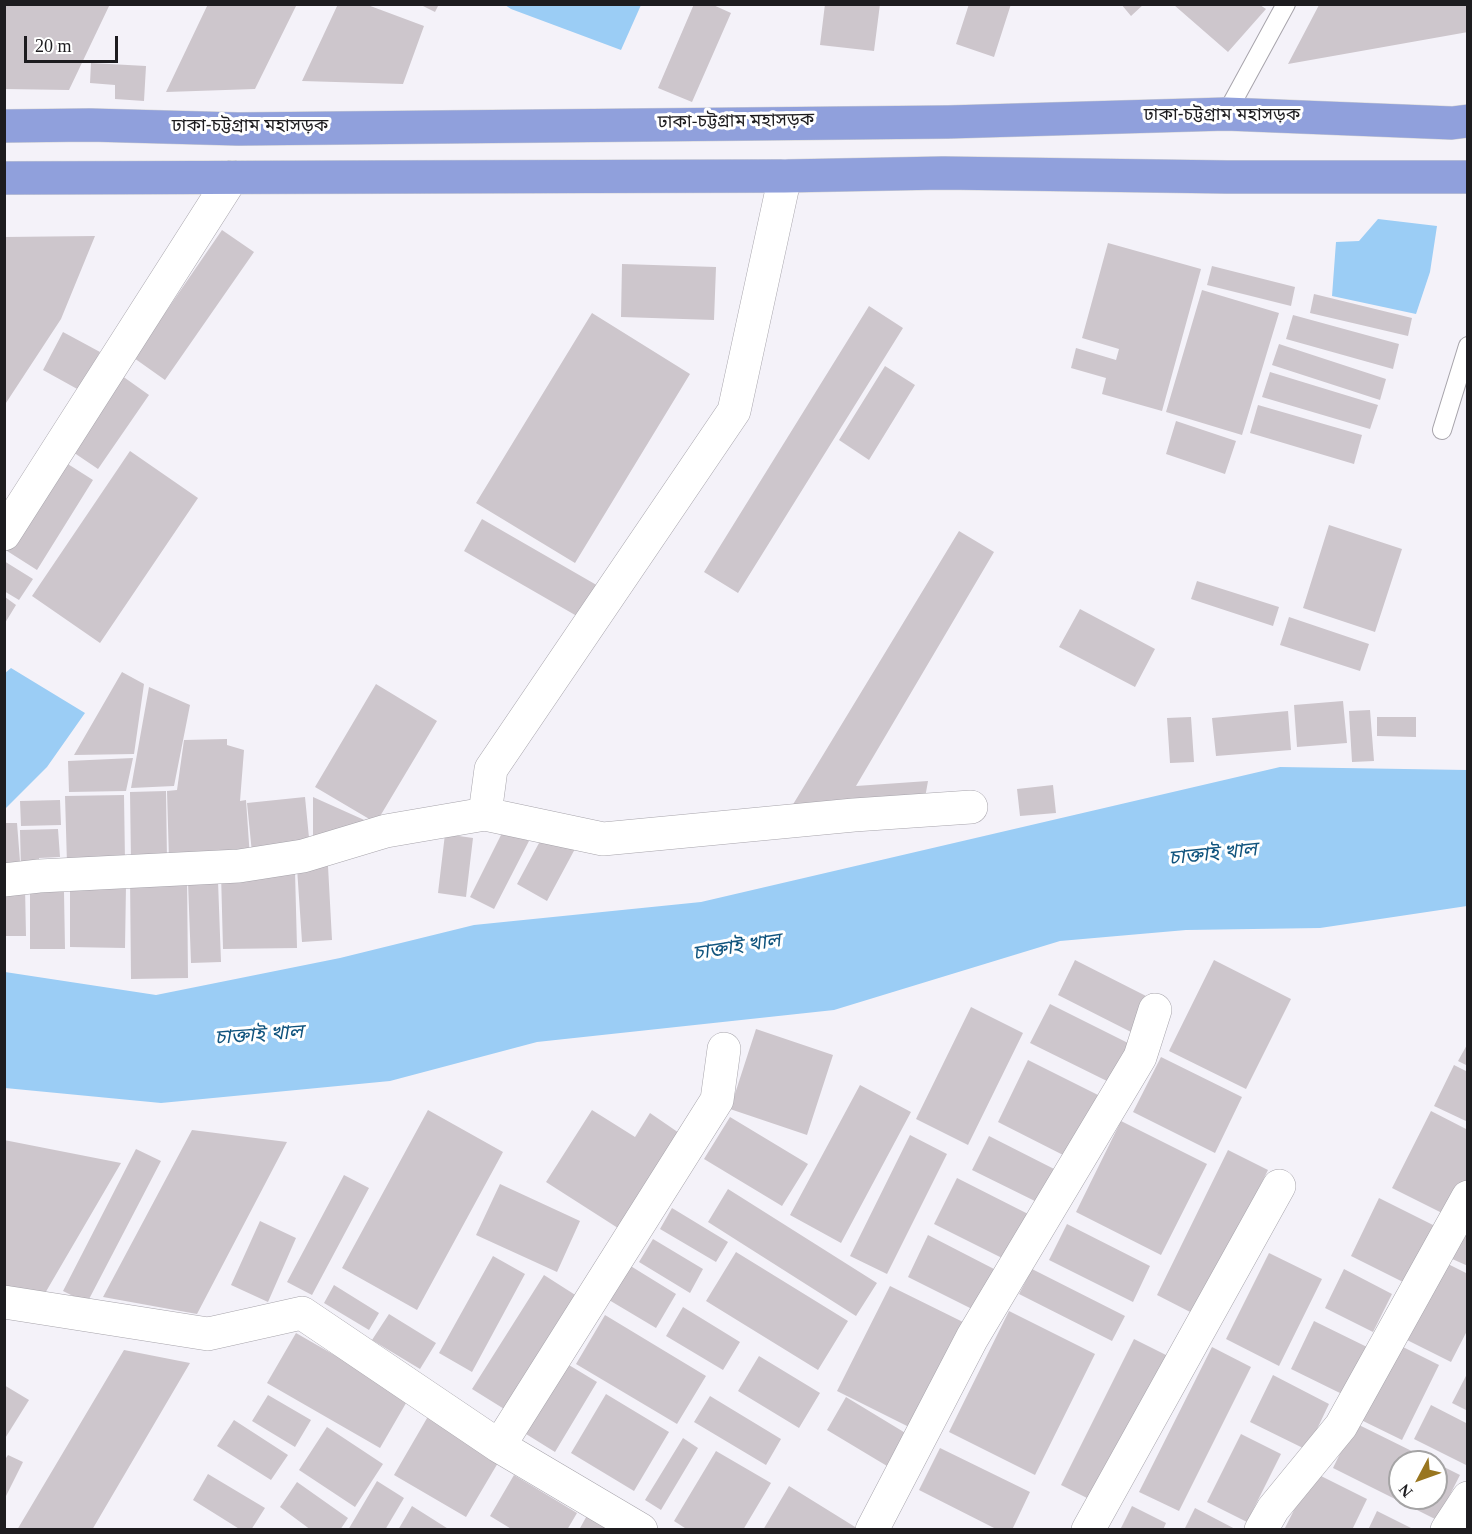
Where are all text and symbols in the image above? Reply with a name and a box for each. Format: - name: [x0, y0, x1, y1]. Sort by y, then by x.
- scale bar: [27, 24, 122, 62]
- text: 20 m: [35, 36, 72, 56]
- street label: ঢাকা-চট্টগ্রাম মহাসড়ক: [1144, 106, 1300, 128]
- street label: ঢাকা-চট্টগ্রাম মহাসড়ক: [658, 111, 814, 135]
- street label: ঢাকা-চট্টগ্রাম মহাসড়ক: [172, 117, 328, 139]
- water label: চাক্তাই খাল: [1168, 839, 1258, 873]
- water label: চাক্তাই খাল: [691, 930, 783, 968]
- water label: চাক্তাই খাল: [214, 1022, 304, 1052]
- north arrow: [1388, 1450, 1448, 1510]
- text: N: [1395, 1481, 1416, 1501]

